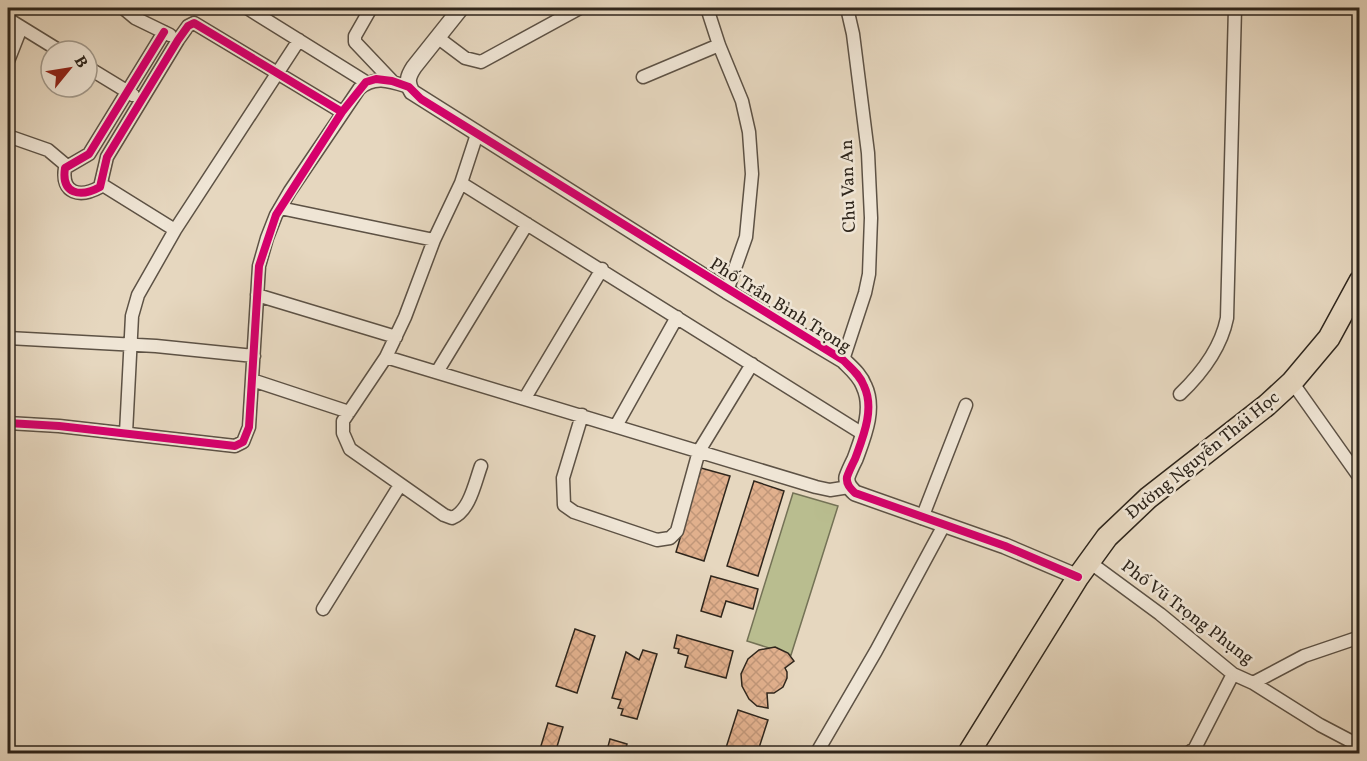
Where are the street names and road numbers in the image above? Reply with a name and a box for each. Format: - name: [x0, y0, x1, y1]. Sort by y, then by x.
- street label: Chu Van An: [835, 139, 863, 233]
- street label: Phố Trần Bình Trọng: [704, 252, 856, 360]
- street label: Đường Nguyễn Thái Học: [1121, 386, 1285, 526]
- street label: Phố Vũ Trọng Phụng: [1115, 555, 1259, 671]

